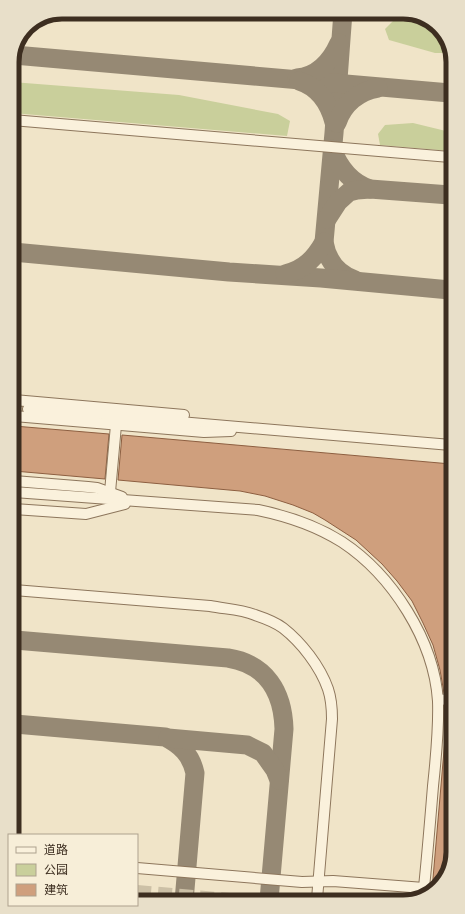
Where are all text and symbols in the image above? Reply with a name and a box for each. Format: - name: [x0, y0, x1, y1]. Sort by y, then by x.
- legend: [8, 834, 138, 906]
- text: 道路: [44, 842, 68, 857]
- text: 公园: [44, 862, 68, 877]
- text: 建筑: [44, 882, 68, 897]

